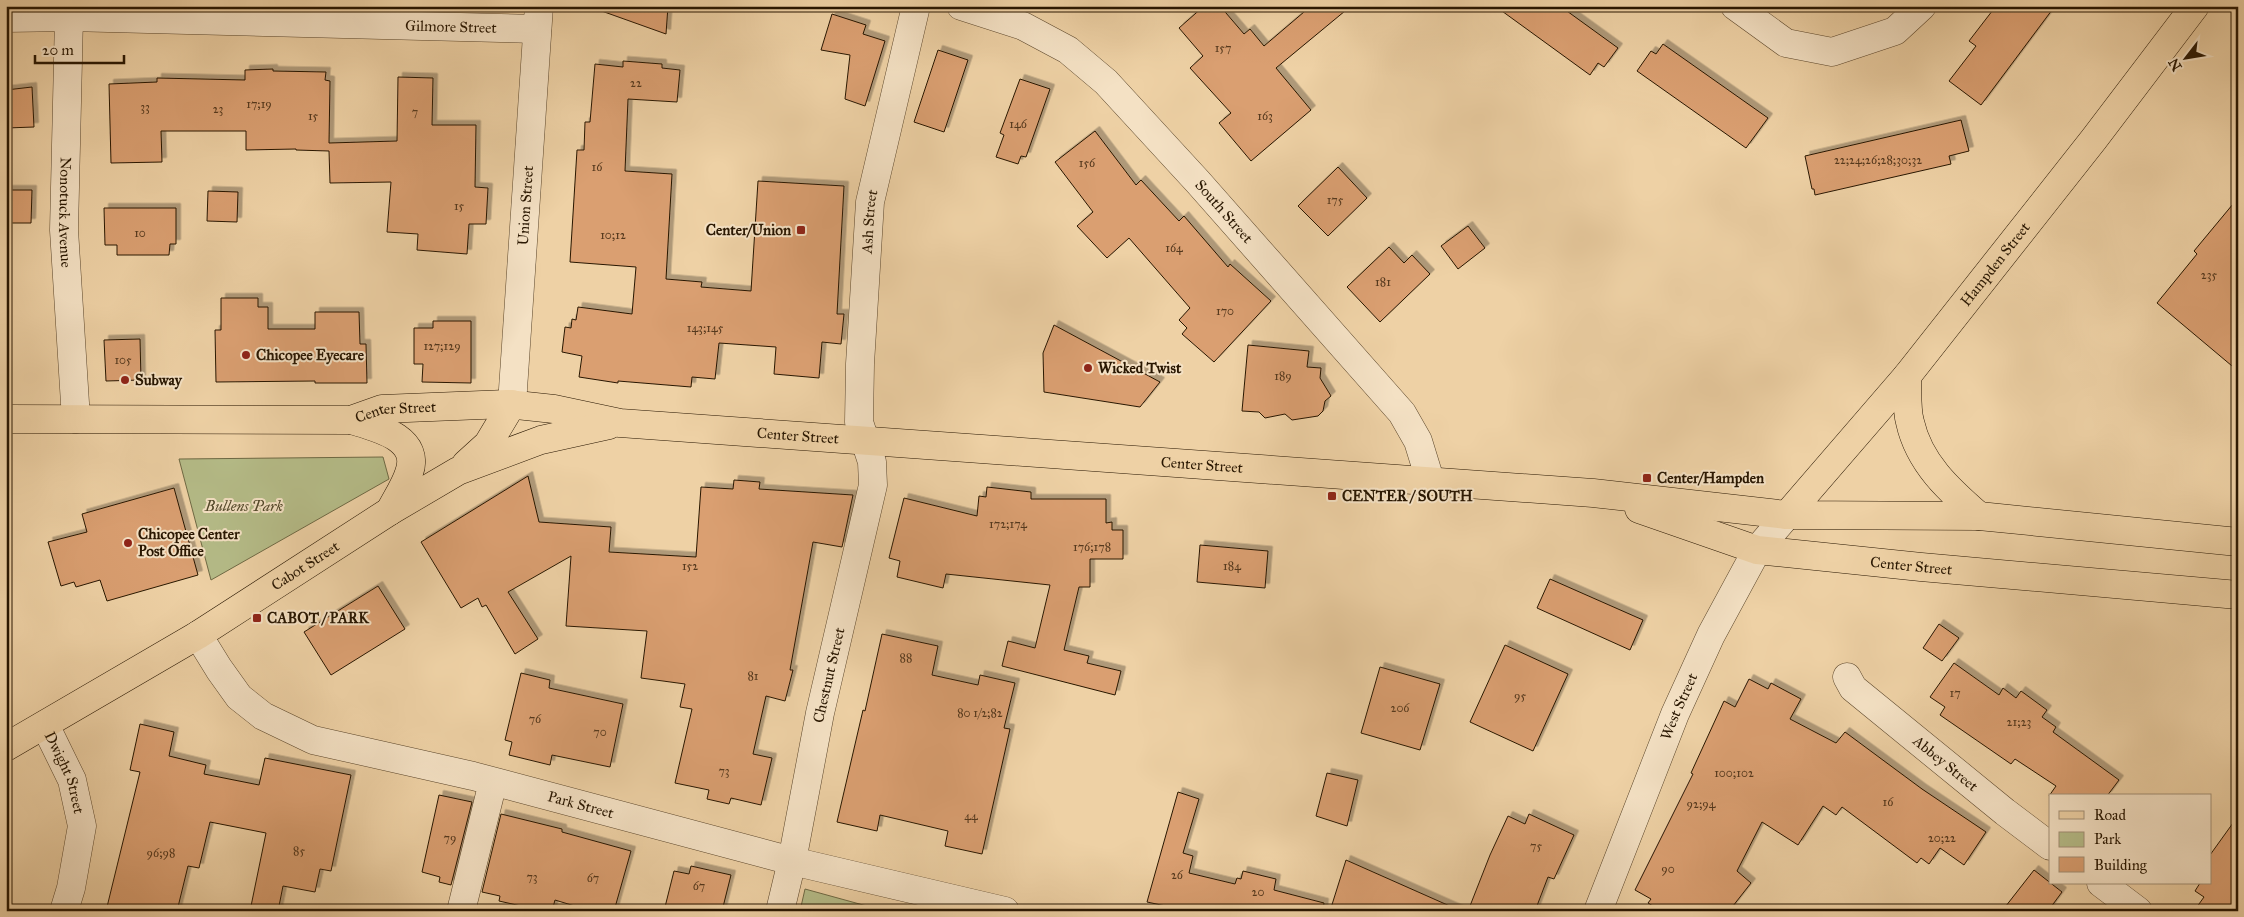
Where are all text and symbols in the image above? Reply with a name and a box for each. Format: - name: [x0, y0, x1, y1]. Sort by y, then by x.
- street label: Gilmore Street: [405, 17, 498, 37]
- scale bar: [35, 32, 124, 64]
- north arrow: [2162, 32, 2212, 82]
- text: 20 m: [42, 41, 74, 59]
- house number: 157: [1215, 41, 1231, 55]
- text: N: [2165, 55, 2186, 74]
- house number: 22: [630, 76, 642, 90]
- house number: 17;19: [246, 97, 272, 111]
- house number: 33: [140, 100, 150, 114]
- house number: 23: [213, 102, 224, 116]
- house number: 7: [412, 105, 418, 119]
- house number: 15: [308, 109, 319, 123]
- house number: 163: [1257, 109, 1273, 123]
- house number: 146: [1009, 117, 1028, 131]
- house number: 22;24;26;28;30;32: [1834, 153, 1922, 167]
- house number: 156: [1079, 156, 1096, 170]
- street label: Nonotuck Avenue: [55, 157, 75, 268]
- house number: 16: [592, 160, 603, 174]
- street label: Union Street: [514, 164, 537, 246]
- street label: South Street: [1191, 176, 1257, 247]
- street label: Ash Street: [858, 187, 882, 255]
- house number: 175: [1327, 193, 1344, 207]
- house number: 15: [454, 199, 465, 213]
- street label: Hampden Street: [1957, 218, 2034, 310]
- place label: Center/Union: [706, 221, 792, 239]
- marker: Center/Union: [795, 224, 807, 236]
- house number: 10: [134, 226, 146, 240]
- house number: 10;12: [600, 228, 626, 242]
- house number: 164: [1165, 241, 1183, 255]
- house number: 235: [2201, 268, 2218, 282]
- house number: 181: [1375, 275, 1391, 289]
- house number: 170: [1216, 304, 1234, 318]
- house number: 143;145: [687, 321, 724, 335]
- house number: 127;129: [423, 339, 461, 353]
- place label: Chicopee Eyecare: [256, 346, 365, 365]
- marker: Chicopee Eyecare: [240, 349, 252, 361]
- house number: 105: [114, 353, 132, 367]
- place label: Wicked Twist: [1098, 359, 1182, 377]
- marker: Wicked Twist: [1082, 362, 1094, 374]
- house number: 189: [1274, 369, 1292, 383]
- place label: Subway: [135, 371, 183, 390]
- marker: Subway: [119, 374, 131, 386]
- street label: Center Street: [353, 398, 437, 427]
- street label: Center Street: [756, 424, 840, 448]
- street label: Center Street: [1160, 453, 1244, 477]
- place label: Center/Hampden: [1657, 469, 1765, 488]
- marker: Center/Hampden: [1641, 472, 1653, 484]
- place label: CENTER / SOUTH: [1342, 487, 1473, 505]
- marker: CENTER / SOUTH: [1326, 490, 1338, 502]
- park label: Bullens Park: [204, 497, 283, 515]
- house number: 172;174: [989, 517, 1027, 531]
- place label: Chicopee Center Post Office: [138, 525, 240, 560]
- marker: Chicopee Center Post Office: [122, 537, 134, 549]
- street label: Cabot Street: [268, 537, 343, 594]
- house number: 176;178: [1073, 540, 1111, 554]
- street label: Center Street: [1869, 553, 1954, 579]
- house number: 152: [682, 559, 698, 573]
- house number: 184: [1223, 559, 1241, 573]
- place label: CABOT / PARK: [267, 609, 370, 627]
- marker: CABOT / PARK: [251, 612, 263, 624]
- street label: Chestnut Street: [809, 625, 849, 724]
- house number: 88: [900, 651, 912, 665]
- house number: 81: [747, 669, 759, 683]
- street label: West Street: [1657, 670, 1702, 743]
- house number: 17: [1949, 686, 1961, 700]
- house number: 95: [1514, 689, 1526, 703]
- house number: 206: [1390, 701, 1410, 715]
- house number: 80 1/2;82: [957, 706, 1003, 720]
- house number: 76: [529, 712, 542, 726]
- house number: 21;23: [2007, 715, 2032, 729]
- house number: 70: [593, 725, 607, 739]
- street label: Dwight Street: [41, 729, 88, 816]
- street label: Abbey Street: [1909, 731, 1982, 796]
- house number: 73: [718, 764, 730, 778]
- house number: 100;102: [1714, 766, 1754, 780]
- street label: Park Street: [546, 787, 616, 822]
- legend: [2049, 794, 2212, 884]
- house number: 16: [1883, 795, 1894, 809]
- house number: 92;94: [1687, 797, 1716, 811]
- text: Road: [2094, 806, 2126, 824]
- house number: 44: [964, 809, 978, 823]
- text: Park: [2094, 830, 2121, 848]
- house number: 79: [444, 831, 456, 845]
- house number: 20;22: [1928, 831, 1956, 845]
- house number: 75: [1530, 839, 1542, 853]
- house number: 85: [293, 844, 305, 858]
- house number: 96;98: [147, 846, 175, 860]
- text: Building: [2094, 856, 2148, 874]
- house number: 90: [1661, 862, 1675, 876]
- house number: 26: [1171, 868, 1184, 882]
- house number: 73: [526, 870, 538, 884]
- house number: 67: [587, 871, 599, 885]
- house number: 67: [693, 879, 705, 893]
- house number: 20: [1252, 885, 1264, 899]

